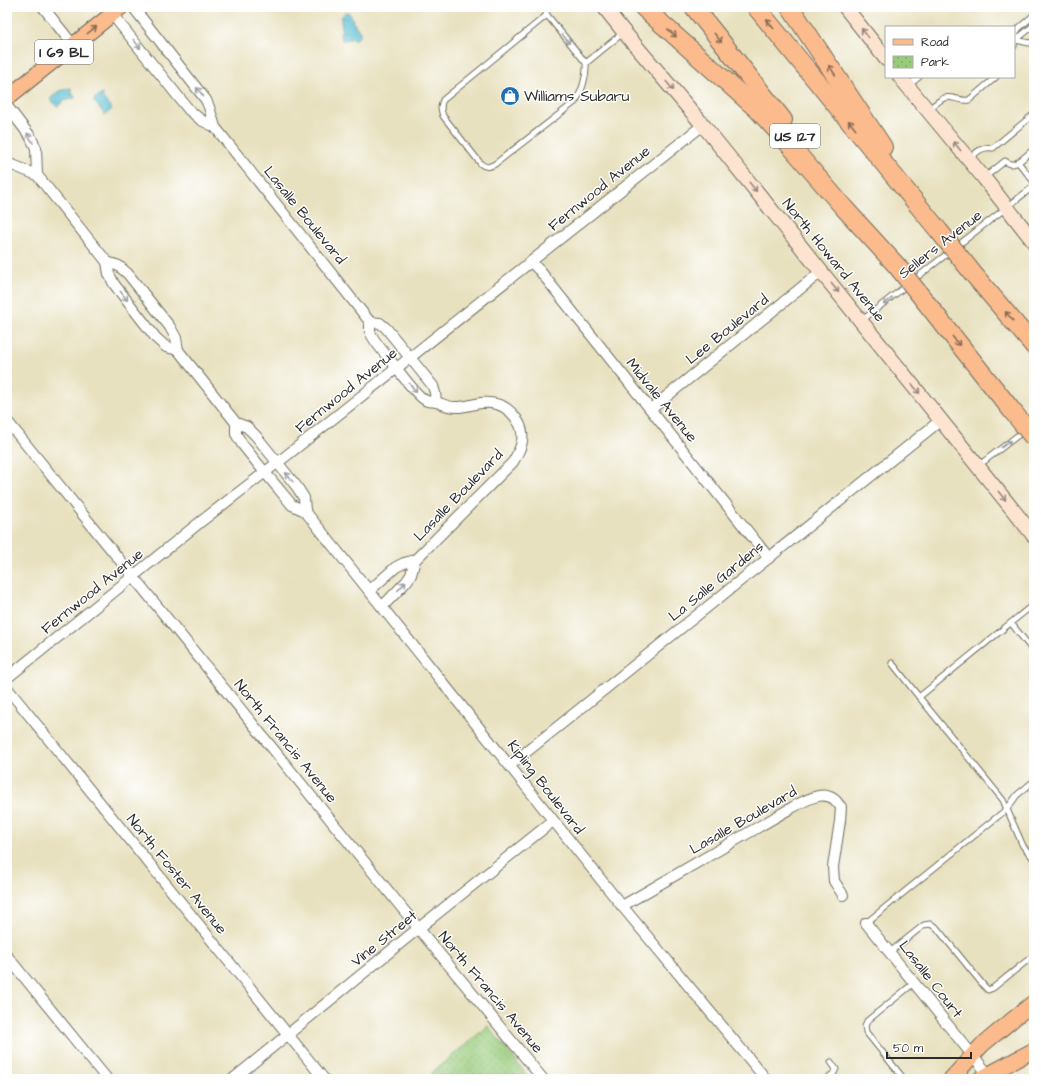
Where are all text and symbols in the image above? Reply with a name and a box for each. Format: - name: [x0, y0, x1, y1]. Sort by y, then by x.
- one-way arrow: [766, 19, 774, 30]
- one-way arrow: [86, 25, 97, 34]
- legend: [885, 26, 1015, 78]
- one-way arrow: [667, 28, 677, 38]
- one-way arrow: [861, 28, 870, 39]
- one-way arrow: [713, 32, 722, 43]
- one-way arrow: [562, 33, 571, 44]
- text: Road: [921, 34, 949, 51]
- one-way arrow: [132, 39, 141, 50]
- road number: I 69 BL: [35, 40, 93, 64]
- text: Park: [921, 54, 949, 71]
- one-way arrow: [828, 65, 836, 76]
- one-way arrow: [666, 81, 675, 92]
- shop icon: Williams Subaru: [499, 85, 521, 107]
- one-way arrow: [195, 86, 204, 97]
- place label: Williams Subaru: [524, 86, 630, 107]
- one-way arrow: [848, 120, 857, 131]
- road number: US 127: [770, 124, 820, 148]
- one-way arrow: [26, 132, 34, 144]
- street label: Fernwood Avenue: [544, 141, 655, 236]
- one-way arrow: [953, 141, 961, 152]
- street label: Lasalle Boulevard: [259, 162, 351, 269]
- one-way arrow: [749, 181, 758, 192]
- street label: North Howard Avenue: [777, 194, 890, 327]
- street label: Sellers Avenue: [894, 205, 987, 284]
- one-way arrow: [830, 282, 839, 293]
- street label: Lee Boulevard: [681, 289, 773, 369]
- one-way arrow: [119, 291, 128, 302]
- one-way arrow: [882, 296, 893, 305]
- one-way arrow: [1004, 310, 1013, 321]
- one-way arrow: [952, 335, 961, 346]
- street label: Fernwood Avenue: [291, 343, 402, 438]
- street label: Midvale Avenue: [621, 354, 702, 447]
- one-way arrow: [409, 383, 417, 394]
- one-way arrow: [912, 384, 920, 395]
- one-way arrow: [1000, 440, 1011, 449]
- street label: Lasalle Boulevard: [409, 444, 508, 546]
- one-way arrow: [284, 472, 293, 482]
- one-way arrow: [998, 491, 1007, 502]
- street label: La Salle Gardens: [664, 536, 769, 626]
- street label: Fernwood Avenue: [37, 544, 148, 639]
- one-way arrow: [397, 581, 407, 591]
- street label: North Francis Avenue: [229, 675, 342, 808]
- street label: Kipling Boulevard: [501, 736, 589, 840]
- street label: Lasalle Boulevard: [686, 781, 801, 860]
- street label: North Foster Avenue: [122, 810, 232, 939]
- street label: Vine Street: [347, 905, 422, 972]
- street label: North Francis Avenue: [433, 927, 548, 1058]
- street label: Lasalle Court: [894, 936, 968, 1022]
- scale bar: [887, 1034, 971, 1060]
- text: 50 m: [893, 1040, 924, 1057]

